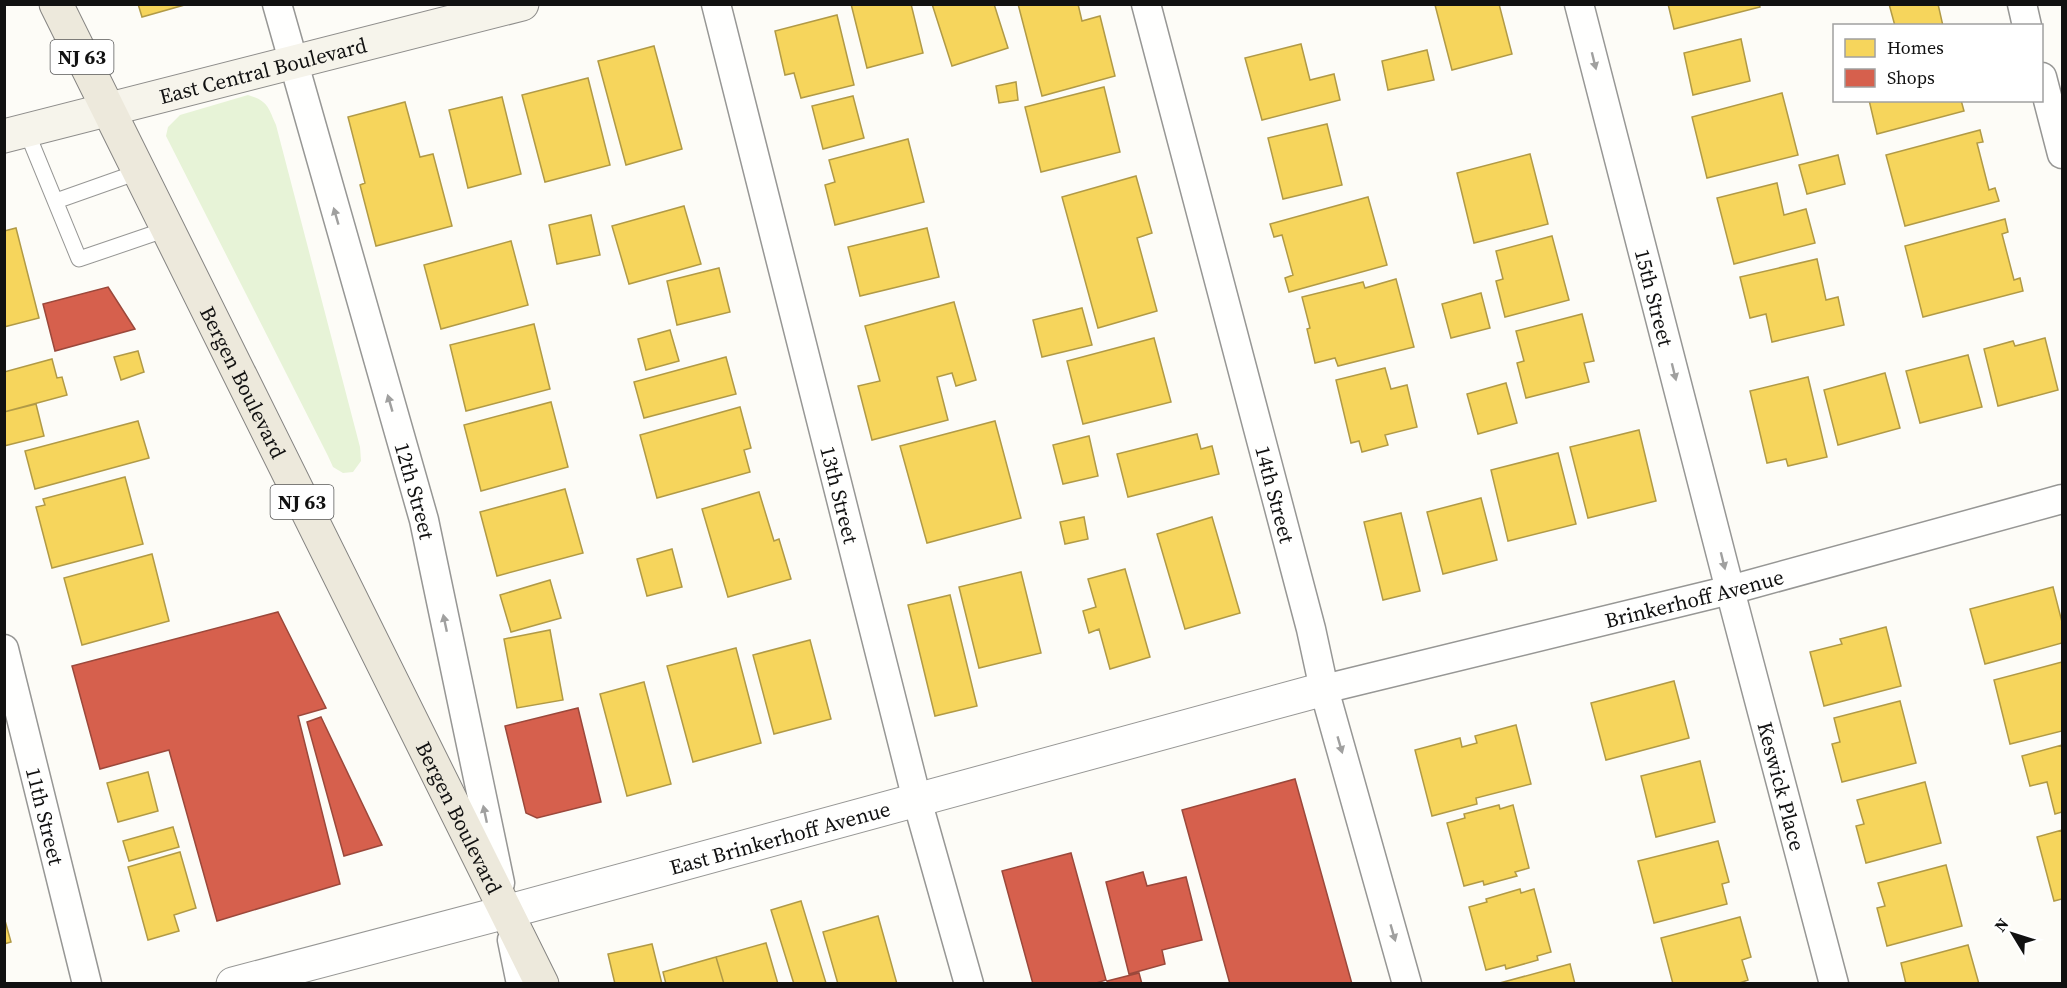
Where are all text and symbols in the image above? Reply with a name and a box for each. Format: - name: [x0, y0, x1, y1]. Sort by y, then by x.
- legend: [1833, 24, 2043, 102]
- street label: East Central Boulevard: [156, 30, 370, 110]
- text: Homes: [1887, 35, 1944, 60]
- road number: NJ 63: [50, 40, 113, 74]
- one-way arrow: [1590, 52, 1599, 70]
- text: Shops: [1887, 65, 1935, 90]
- one-way arrow: [331, 207, 341, 225]
- street label: 15th Street: [1628, 246, 1681, 349]
- street label: Bergen Boulevard: [193, 301, 294, 463]
- one-way arrow: [1670, 363, 1679, 381]
- one-way arrow: [385, 394, 394, 412]
- street label: 12th Street: [388, 439, 442, 542]
- street label: 14th Street: [1249, 442, 1302, 546]
- street label: 13th Street: [814, 443, 866, 547]
- road number: NJ 63: [270, 485, 334, 519]
- one-way arrow: [1718, 552, 1728, 570]
- street label: Brinkerhoff Avenue: [1602, 562, 1787, 635]
- one-way arrow: [440, 614, 450, 632]
- street label: Keswick Place: [1751, 718, 1813, 854]
- street label: Bergen Boulevard: [409, 736, 509, 899]
- one-way arrow: [1336, 736, 1345, 754]
- street label: 11th Street: [19, 764, 71, 868]
- street label: East Brinkerhoff Avenue: [666, 793, 893, 881]
- one-way arrow: [480, 804, 489, 823]
- north arrow: [1983, 904, 2043, 964]
- text: N: [1989, 913, 2014, 936]
- one-way arrow: [1389, 924, 1398, 942]

